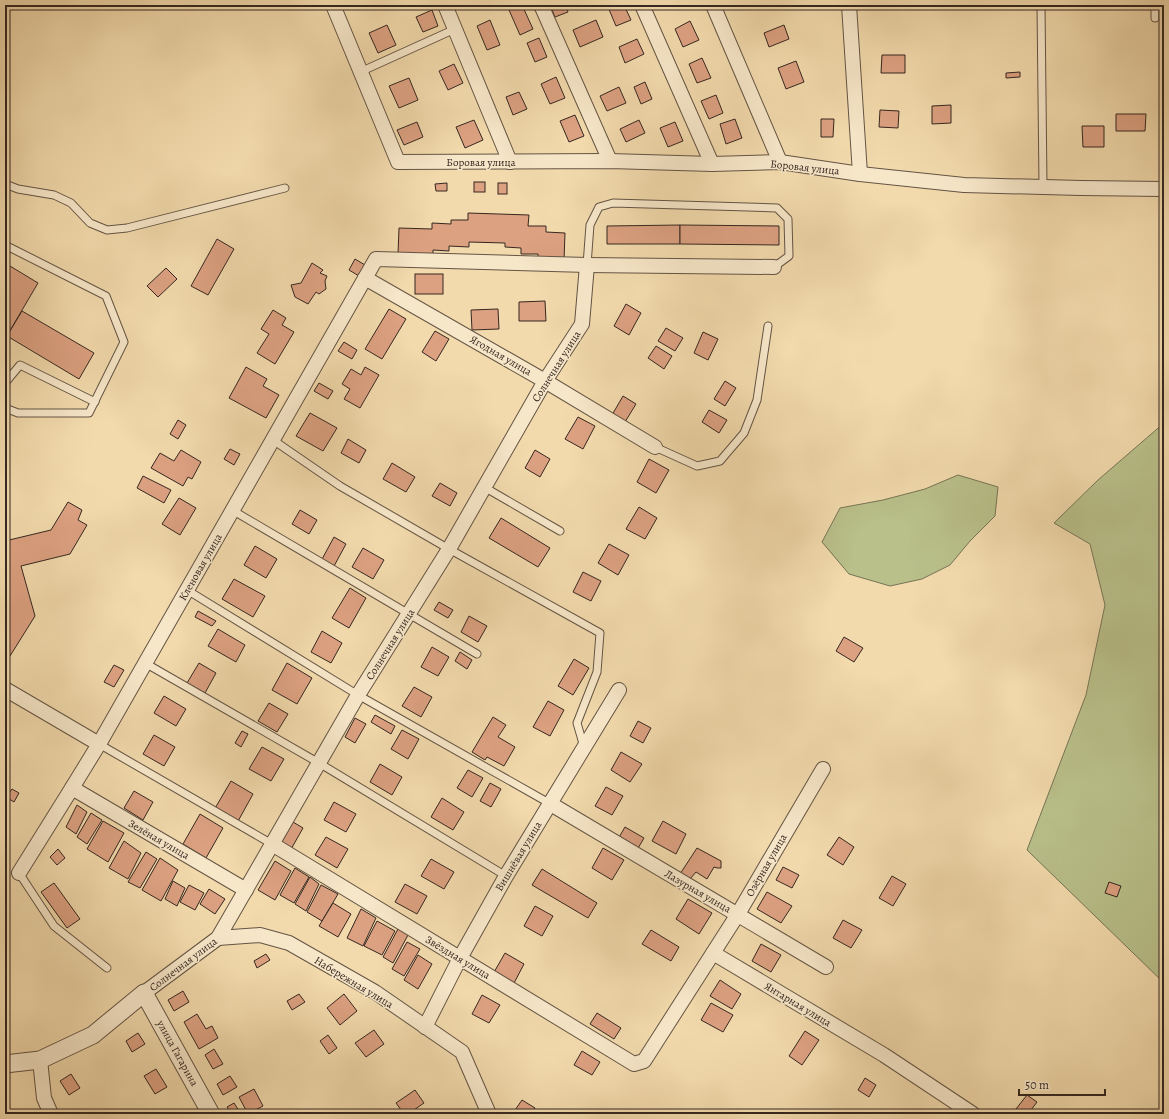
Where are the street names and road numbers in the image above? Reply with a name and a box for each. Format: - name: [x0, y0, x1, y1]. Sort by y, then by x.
- street label: Боровая улица: [446, 155, 517, 170]
- street label: Боровая улица: [770, 156, 841, 179]
- street label: Солнечная улица: [528, 327, 585, 405]
- street label: Ягодная улица: [467, 332, 535, 380]
- street label: Кленовая улица: [175, 530, 226, 604]
- street label: Солнечная улица: [362, 605, 419, 683]
- street label: Зелёная улица: [125, 816, 193, 863]
- street label: Вишнёвая улица: [492, 818, 546, 894]
- street label: Озёрная улица: [742, 830, 791, 899]
- street label: Лазурная улица: [662, 866, 735, 917]
- street label: Звёздная улица: [423, 932, 494, 983]
- street label: Солнечная улица: [146, 933, 221, 995]
- street label: Набережная улица: [311, 953, 397, 1012]
- street label: Янтарная улица: [761, 978, 835, 1031]
- street label: улица Гагарина: [153, 1017, 202, 1090]

